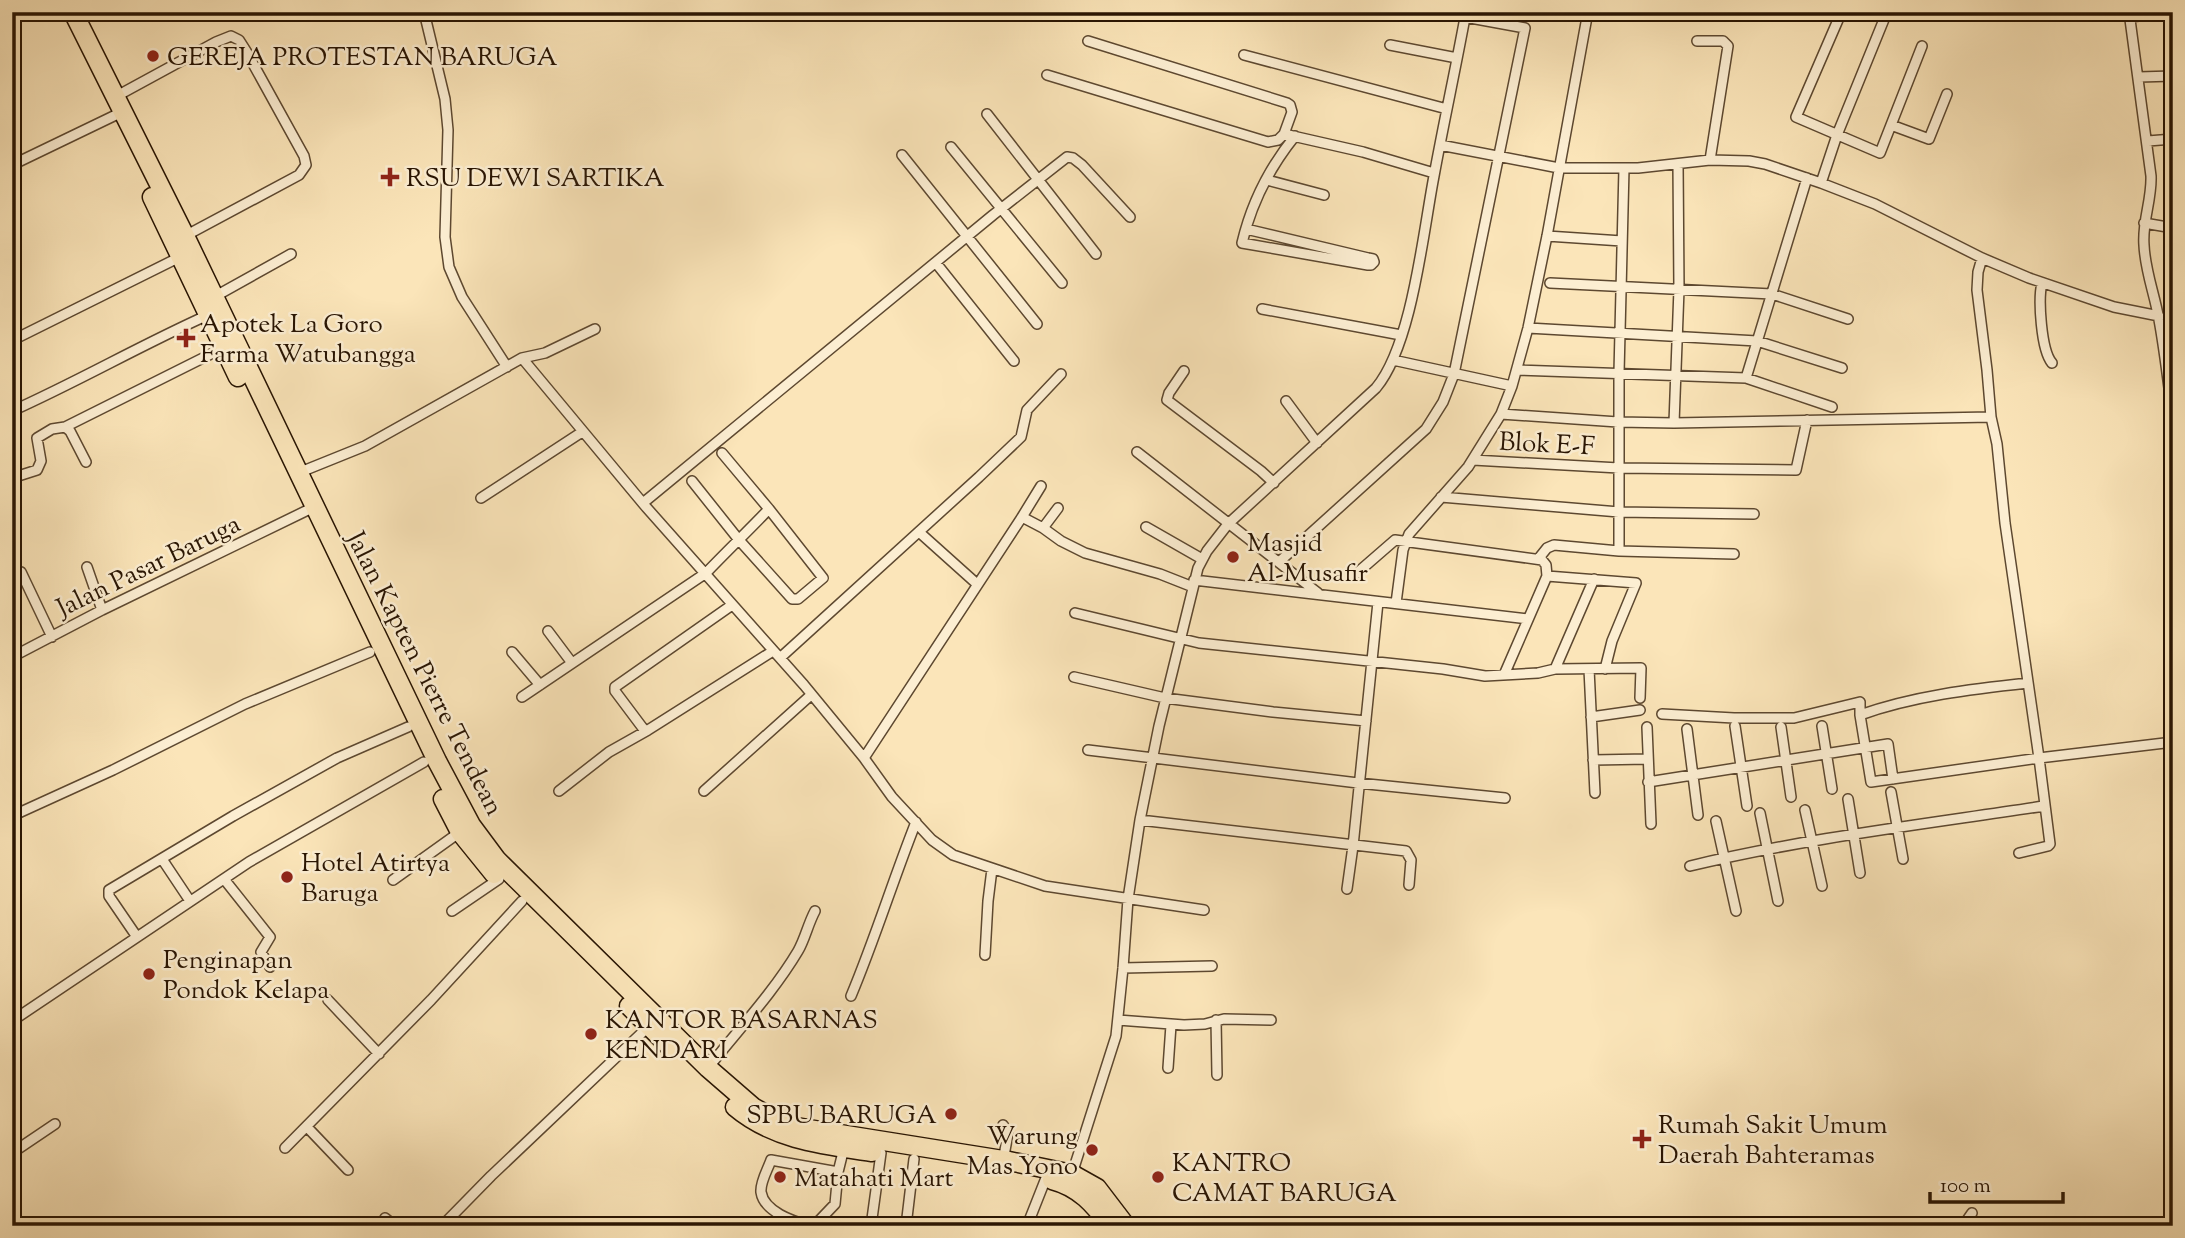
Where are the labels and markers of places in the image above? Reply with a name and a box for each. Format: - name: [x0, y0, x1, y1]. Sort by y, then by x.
- place label: GEREJA PROTESTAN BARUGA: [167, 40, 558, 77]
- marker: GEREJA PROTESTAN BARUGA: [145, 48, 161, 64]
- place label: RSU DEWI SARTIKA: [406, 161, 665, 198]
- marker: RSU DEWI SARTIKA: [380, 167, 400, 187]
- place label: Apotek La Goro Farma Watubangga: [200, 307, 416, 374]
- marker: Apotek La Goro Farma Watubangga: [178, 330, 194, 346]
- place label: Masjid Al-Musafir: [1247, 526, 1368, 593]
- marker: Masjid Al-Musafir: [1225, 549, 1241, 565]
- place label: Hotel Atirtya Baruga: [301, 846, 450, 913]
- marker: Hotel Atirtya Baruga: [279, 869, 295, 885]
- place label: Penginapan Pondok Kelapa: [163, 943, 329, 1010]
- marker: Penginapan Pondok Kelapa: [141, 966, 157, 982]
- place label: KANTOR BASARNAS KENDARI: [605, 1003, 878, 1070]
- marker: KANTOR BASARNAS KENDARI: [583, 1026, 599, 1042]
- place label: SPBU BARUGA: [746, 1098, 937, 1135]
- marker: SPBU BARUGA: [943, 1106, 959, 1122]
- place label: Rumah Sakit Umum Daerah Bahteramas: [1658, 1108, 1887, 1175]
- place label: Warung Mas Yono: [967, 1119, 1078, 1186]
- marker: Rumah Sakit Umum Daerah Bahteramas: [1632, 1129, 1652, 1149]
- marker: Warung Mas Yono: [1084, 1142, 1100, 1158]
- place label: KANTRO CAMAT BARUGA: [1172, 1146, 1397, 1213]
- place label: Matahati Mart: [794, 1161, 954, 1198]
- marker: Matahati Mart: [772, 1169, 788, 1185]
- marker: KANTRO CAMAT BARUGA: [1150, 1169, 1166, 1185]

